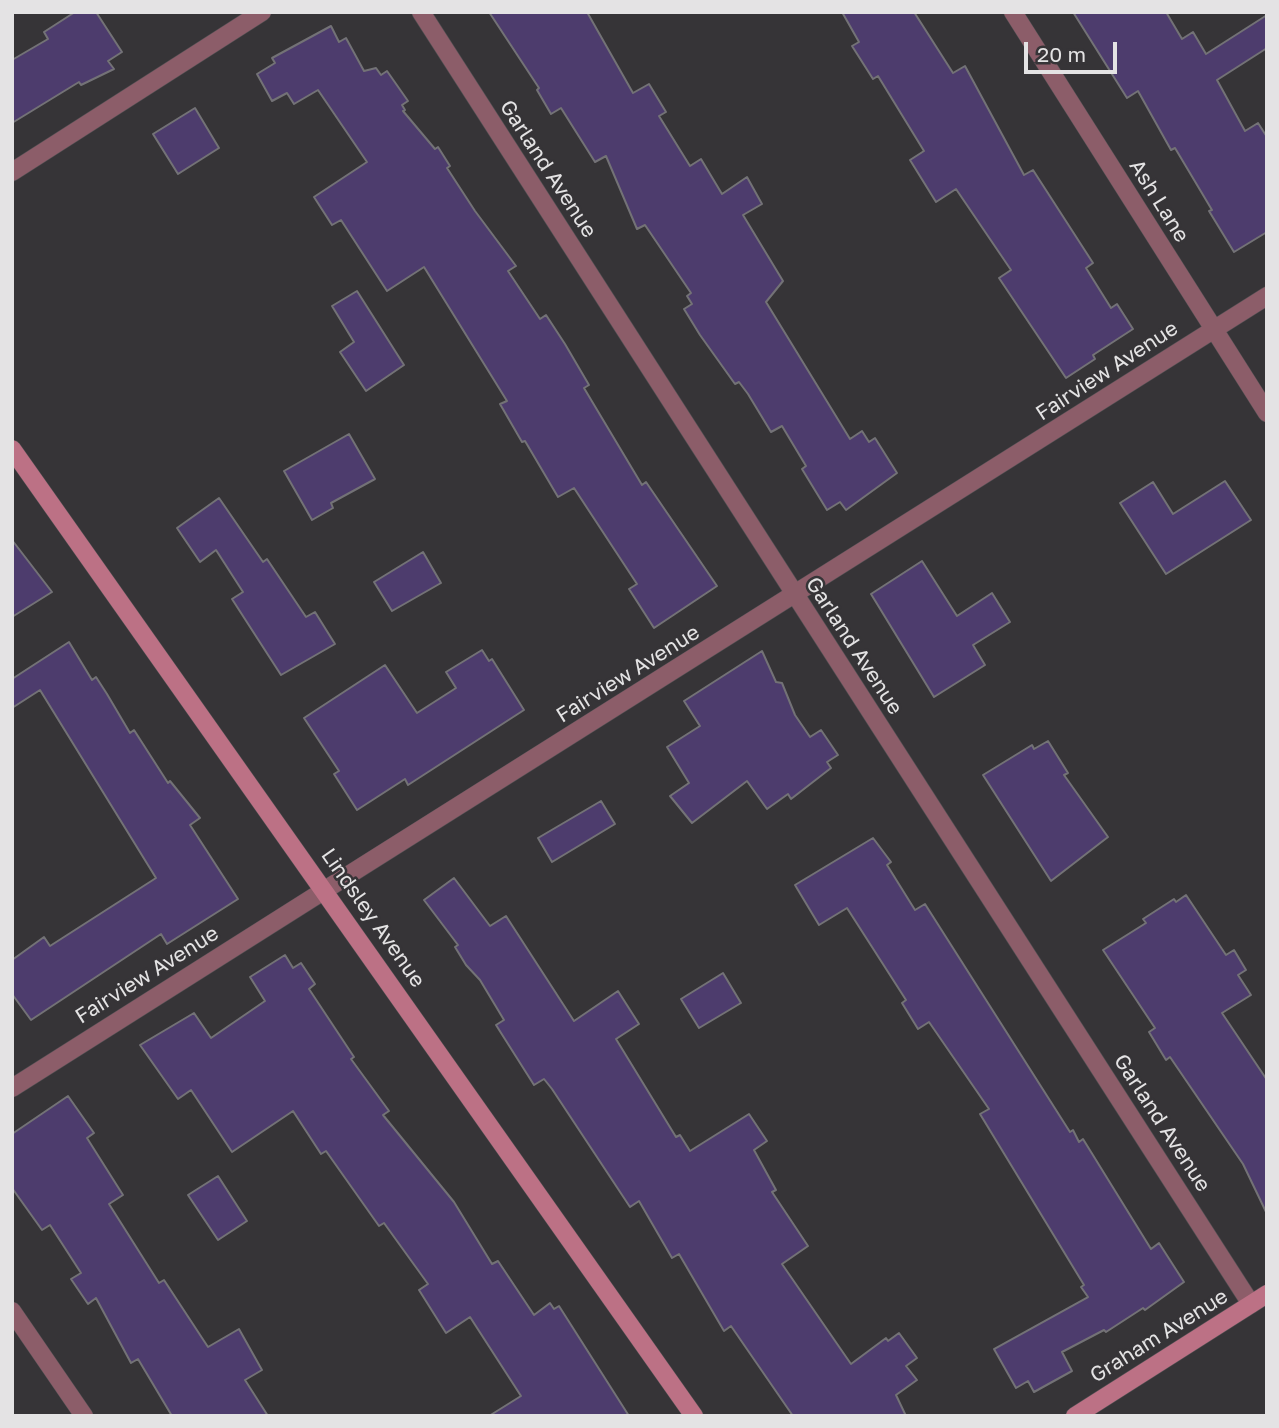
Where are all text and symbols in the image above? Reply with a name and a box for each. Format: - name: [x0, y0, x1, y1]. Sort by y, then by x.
- scale bar: [1027, 28, 1120, 72]
- text: 20 m: [1037, 41, 1086, 67]
- street label: Garland Avenue: [494, 96, 602, 242]
- street label: Ash Lane: [1124, 155, 1194, 247]
- street label: Fairview Avenue: [1031, 316, 1183, 426]
- street label: Garland Avenue: [800, 573, 908, 719]
- street label: Fairview Avenue: [552, 620, 704, 728]
- street label: Lindsley Avenue: [316, 844, 430, 992]
- street label: Fairview Avenue: [71, 921, 223, 1029]
- street label: Garland Avenue: [1108, 1050, 1216, 1196]
- street label: Graham Avenue: [1086, 1284, 1232, 1388]

